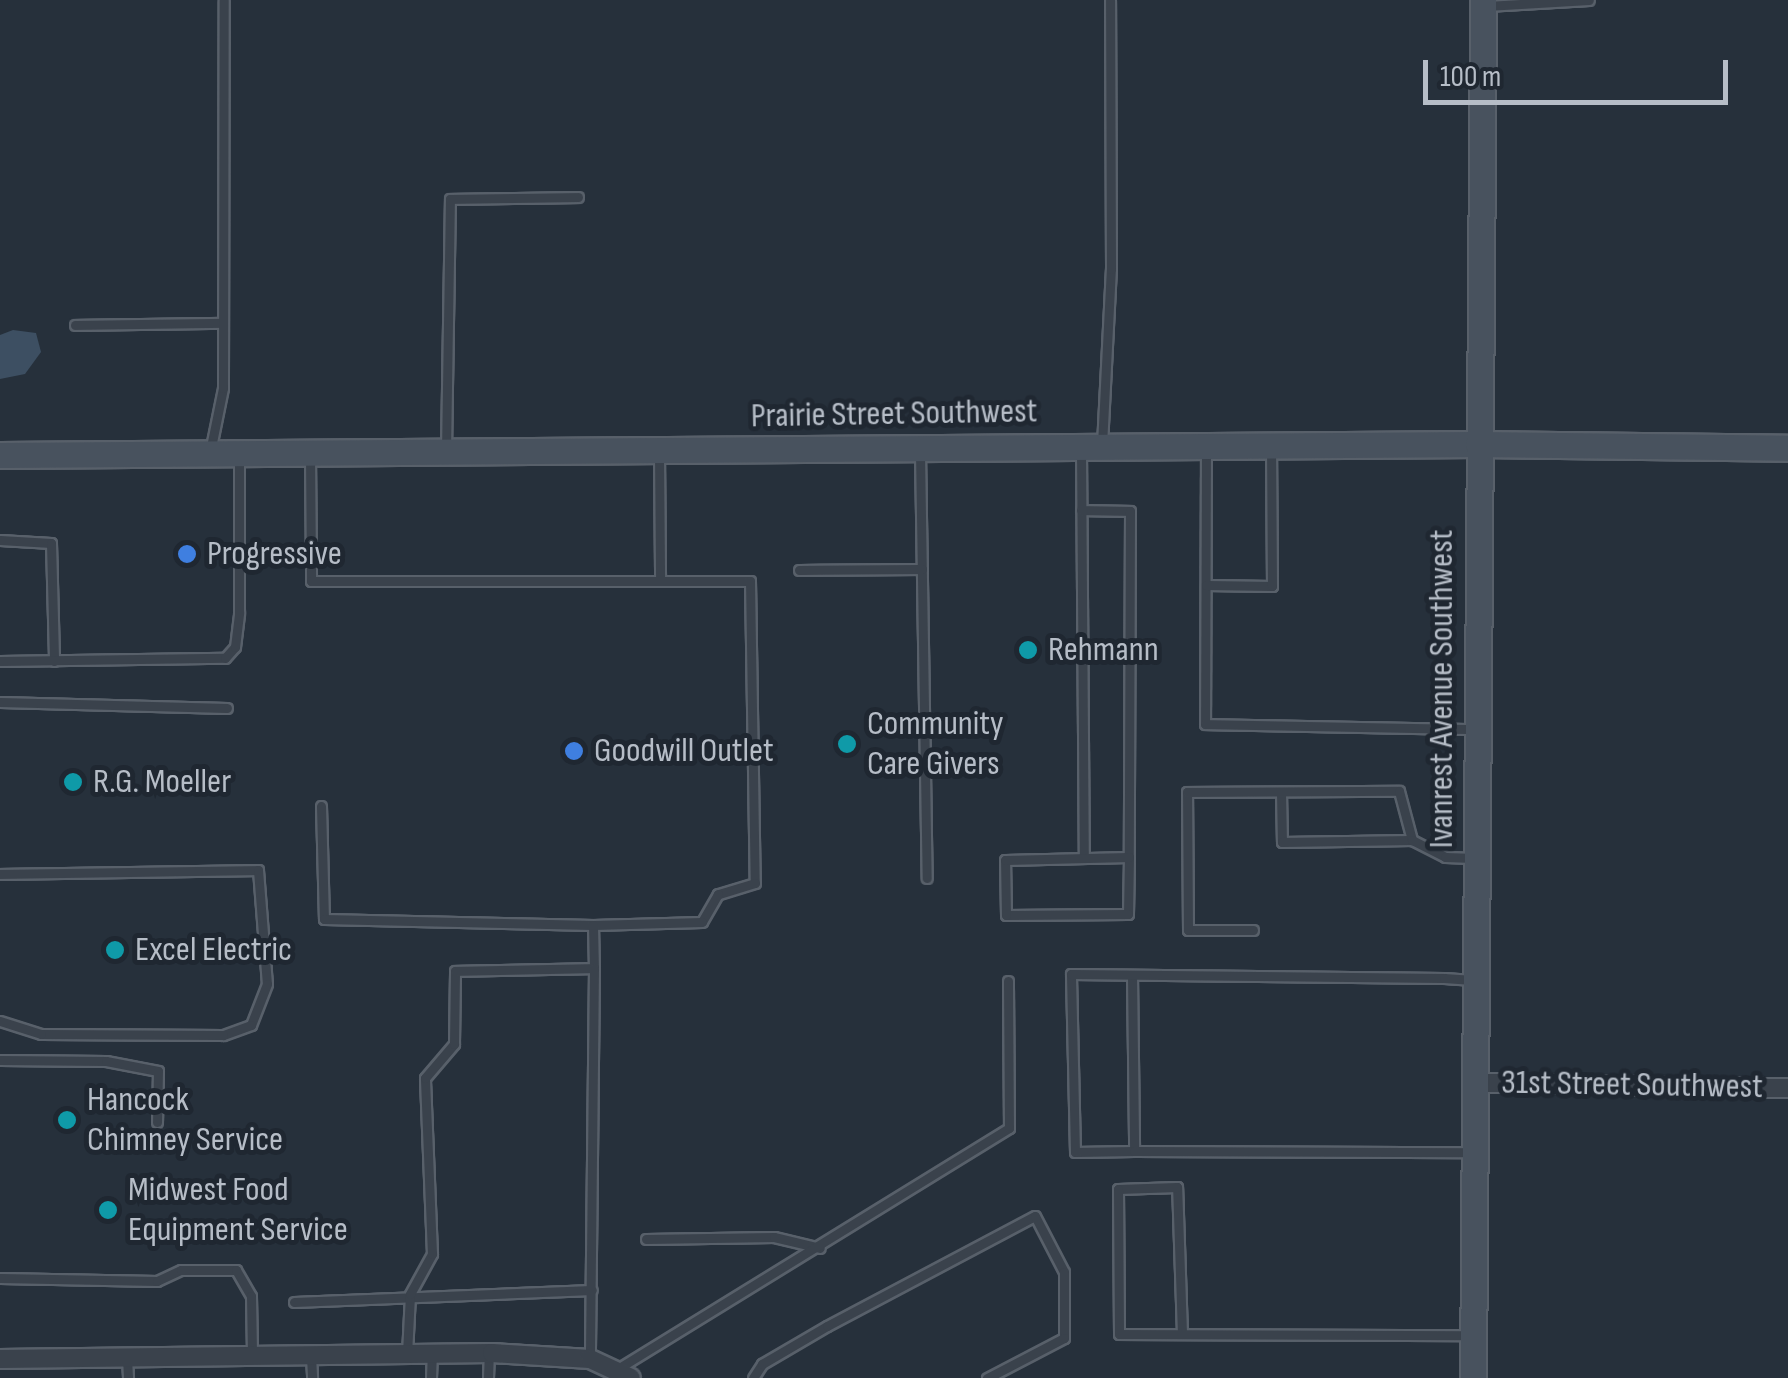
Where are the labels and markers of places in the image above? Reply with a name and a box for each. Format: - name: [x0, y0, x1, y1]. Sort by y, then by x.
- place label: Progressive: [207, 533, 342, 575]
- marker: Progressive: [176, 543, 198, 565]
- place label: Rehmann: [1048, 629, 1159, 671]
- marker: Rehmann: [1017, 639, 1039, 661]
- place label: Community Care Givers: [867, 703, 1003, 785]
- place label: Goodwill Outlet: [594, 730, 774, 772]
- marker: Community Care Givers: [836, 733, 858, 755]
- marker: Goodwill Outlet: [563, 740, 585, 762]
- place label: R.G. Moeller: [93, 761, 231, 803]
- marker: R.G. Moeller: [62, 771, 84, 793]
- place label: Excel Electric: [135, 929, 292, 971]
- marker: Excel Electric: [104, 939, 126, 961]
- place label: Hancock Chimney Service: [87, 1079, 283, 1161]
- marker: Hancock Chimney Service: [56, 1109, 78, 1131]
- place label: Midwest Food Equipment Service: [128, 1169, 348, 1251]
- marker: Midwest Food Equipment Service: [97, 1199, 119, 1221]

